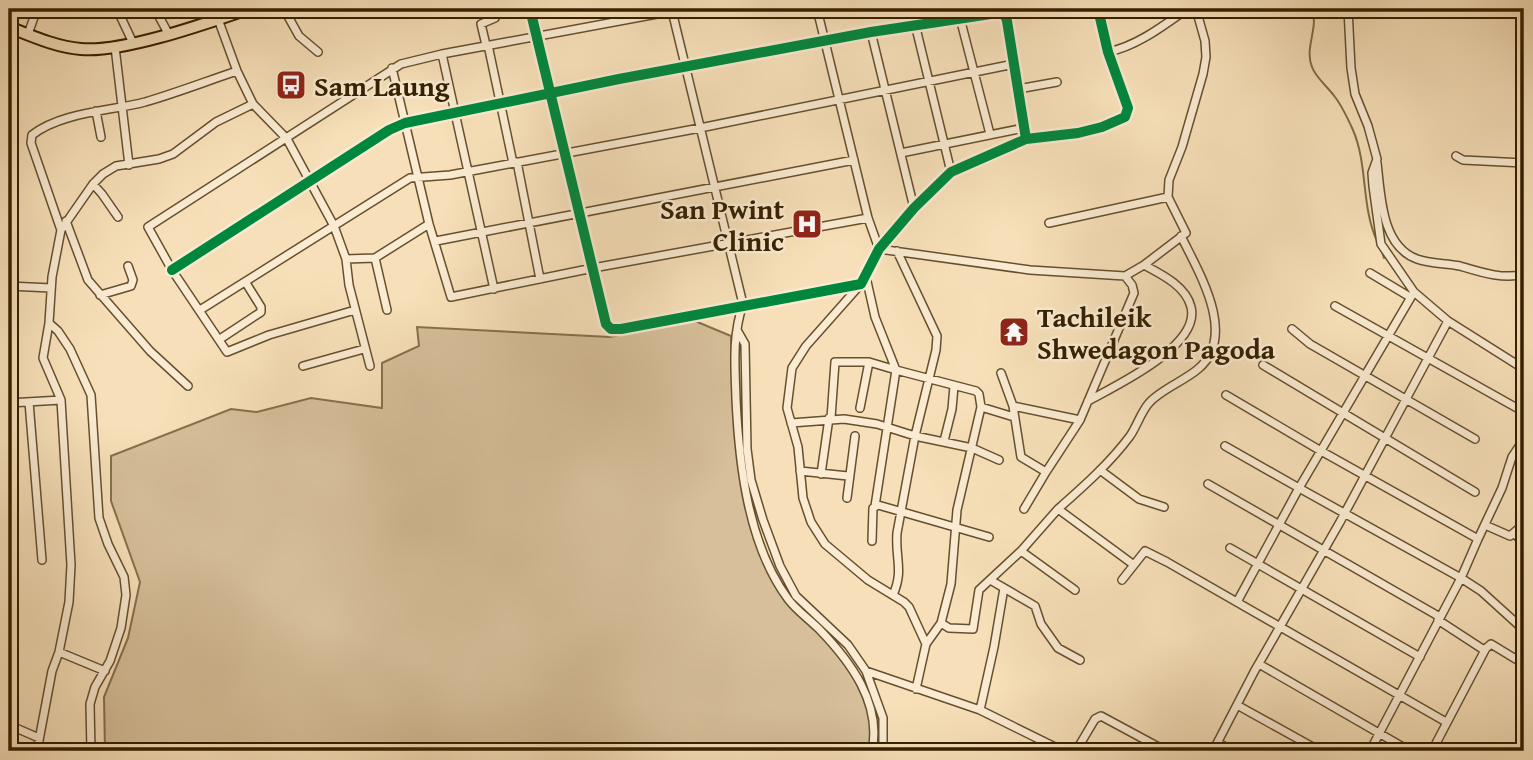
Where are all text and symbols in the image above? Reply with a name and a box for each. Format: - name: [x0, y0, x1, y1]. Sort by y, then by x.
- place label: Sam Laung: [314, 65, 450, 106]
- bus stop icon: Sam Laung: [274, 68, 308, 102]
- place label: San Pwint Clinic: [660, 188, 784, 261]
- hospital icon: San Pwint Clinic: [790, 207, 824, 241]
- place label: Tachileik Shwedagon Pagoda: [1037, 296, 1276, 369]
- temple icon: Tachileik Shwedagon Pagoda: [997, 315, 1031, 349]

